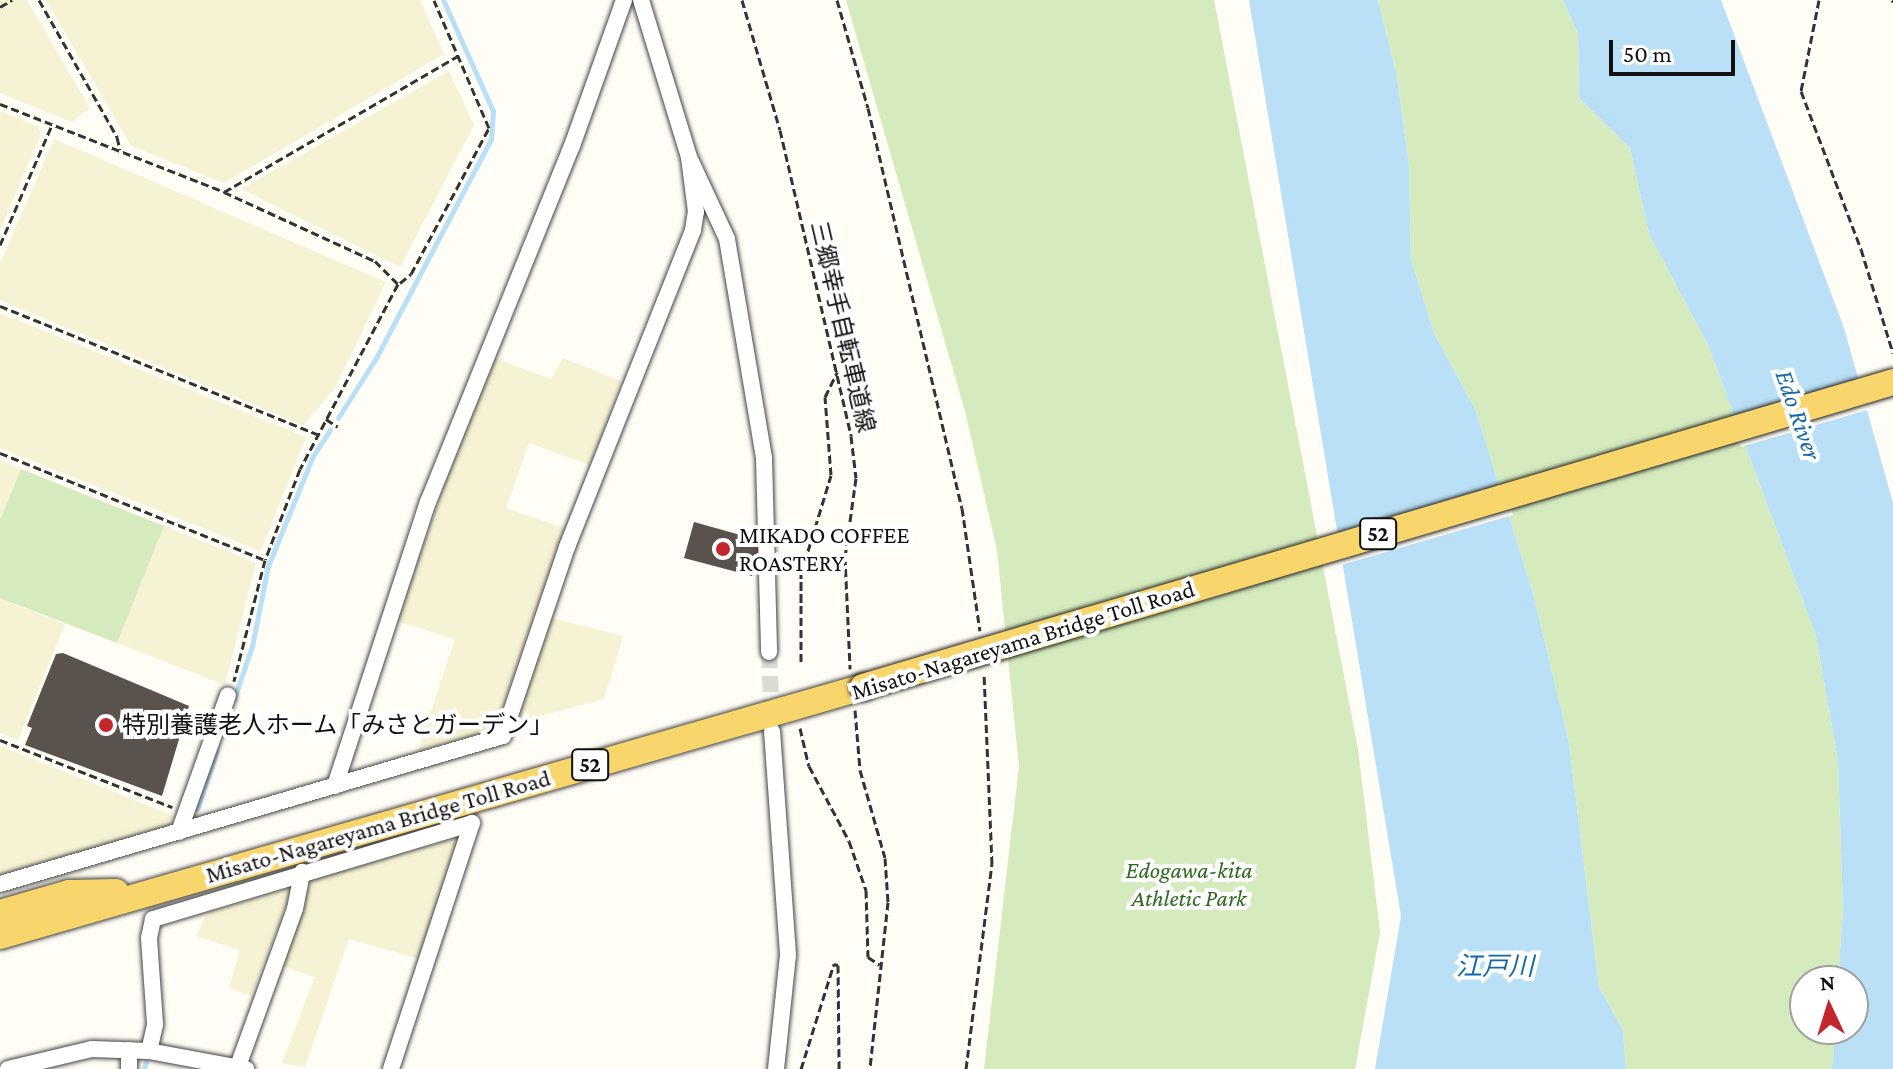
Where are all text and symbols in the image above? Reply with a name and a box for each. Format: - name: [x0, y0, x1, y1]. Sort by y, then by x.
- scale bar: [1613, 24, 1739, 74]
- text: 50 m: [1623, 40, 1672, 67]
- street label: 三郷幸手自転車道線: [805, 219, 881, 435]
- water label: Edo River: [1768, 366, 1828, 464]
- road number: 52: [1358, 516, 1398, 552]
- place label: MIKADO COFFEE ROASTERY: [739, 521, 910, 577]
- marker: MIKADO COFFEE ROASTERY: [714, 540, 732, 558]
- street label: Misato-Nagareyama Bridge Toll Road: [848, 574, 1198, 706]
- place label: 特別養護老人ホーム「みさとガーデン」: [122, 711, 554, 739]
- marker: 特別養護老人ホーム「みさとガーデン」: [97, 716, 115, 734]
- road number: 52: [570, 747, 610, 783]
- street label: Misato-Nagareyama Bridge Toll Road: [202, 763, 554, 889]
- park label: Edogawa-kita Athletic Park: [1125, 856, 1253, 912]
- water label: 江戸川: [1456, 951, 1534, 983]
- north arrow: [1789, 965, 1869, 1045]
- text: N: [1819, 970, 1836, 996]

